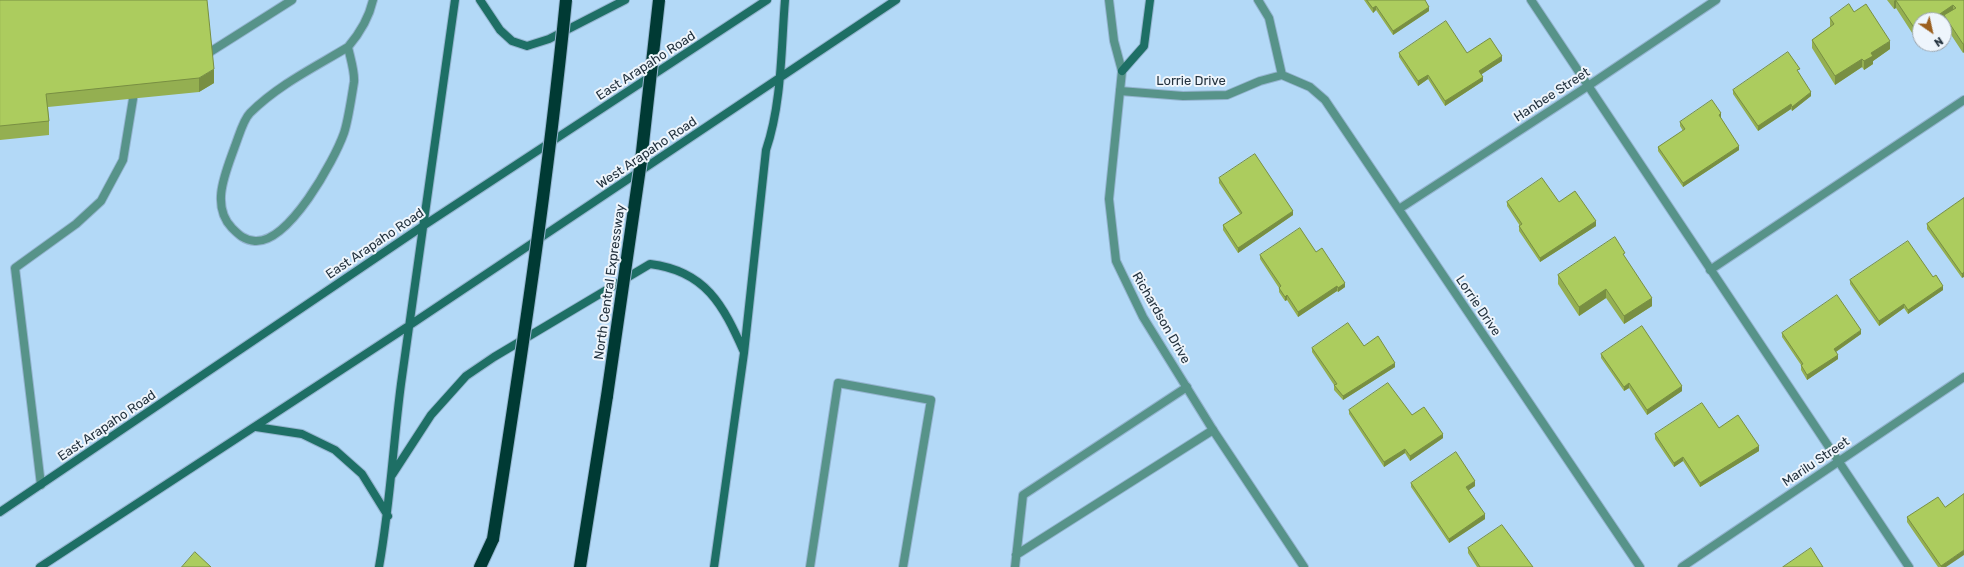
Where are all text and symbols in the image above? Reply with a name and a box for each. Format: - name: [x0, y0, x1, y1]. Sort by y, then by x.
- north arrow: [1912, 12, 1952, 52]
- street label: East Arapaho Road: [594, 28, 698, 104]
- text: N: [1932, 34, 1945, 49]
- street label: Hanbee Street: [1511, 65, 1593, 125]
- street label: Lorrie Drive: [1156, 73, 1226, 89]
- street label: West Arapaho Road: [594, 114, 700, 192]
- street label: North Central Expressway: [591, 203, 629, 361]
- street label: East Arapaho Road: [323, 205, 427, 283]
- street label: Richardson Drive: [1129, 270, 1193, 366]
- street label: Lorrie Drive: [1452, 273, 1504, 339]
- street label: East Arapaho Road: [55, 387, 159, 465]
- street label: Marilu Street: [1780, 434, 1852, 490]

